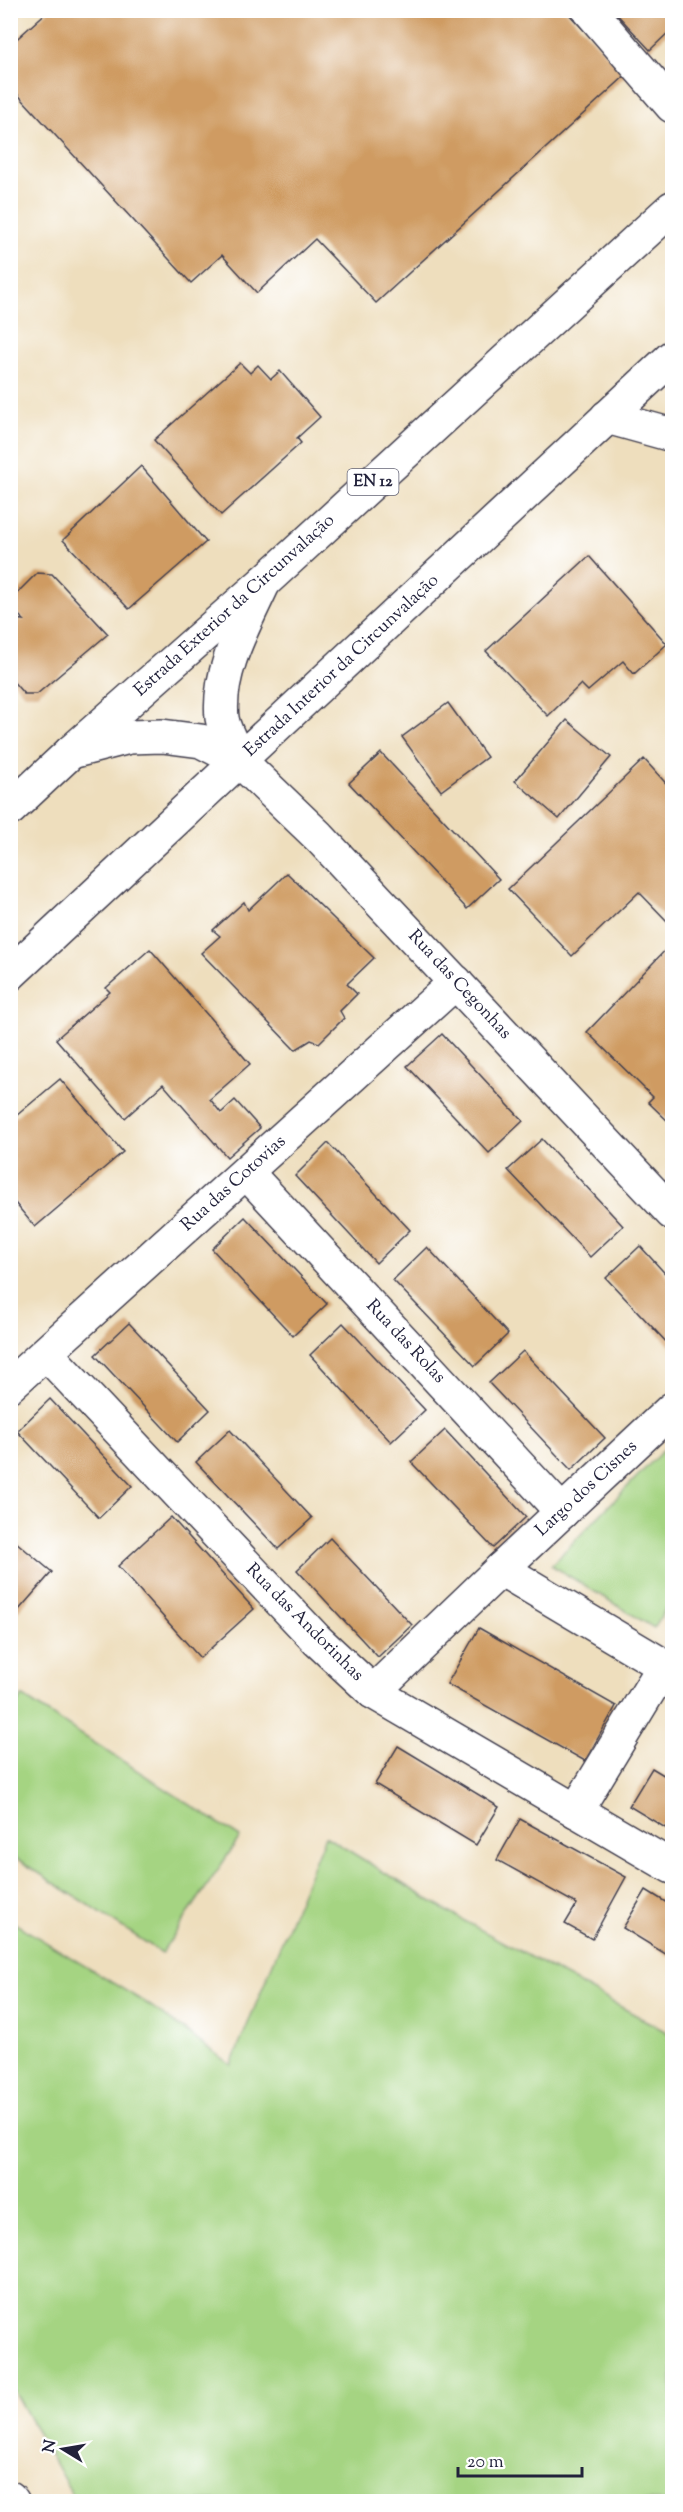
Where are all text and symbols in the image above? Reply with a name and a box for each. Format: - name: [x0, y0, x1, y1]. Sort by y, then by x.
- road number: EN 12: [348, 469, 398, 495]
- street label: Estrada Exterior da Circunvalação: [129, 508, 341, 703]
- street label: Estrada Interior da Circunvalação: [239, 568, 445, 764]
- street label: Rua das Cegonhas: [401, 924, 517, 1046]
- street label: Rua das Cotovias: [176, 1130, 292, 1238]
- street label: Rua das Rolas: [359, 1294, 451, 1390]
- street label: Largo dos Cisnes: [530, 1435, 644, 1543]
- street label: Rua das Andorinhas: [239, 1558, 369, 1688]
- north arrow: [33, 2419, 93, 2479]
- text: N: [38, 2438, 63, 2455]
- scale bar: [458, 2440, 582, 2478]
- text: 20 m: [467, 2450, 504, 2476]

